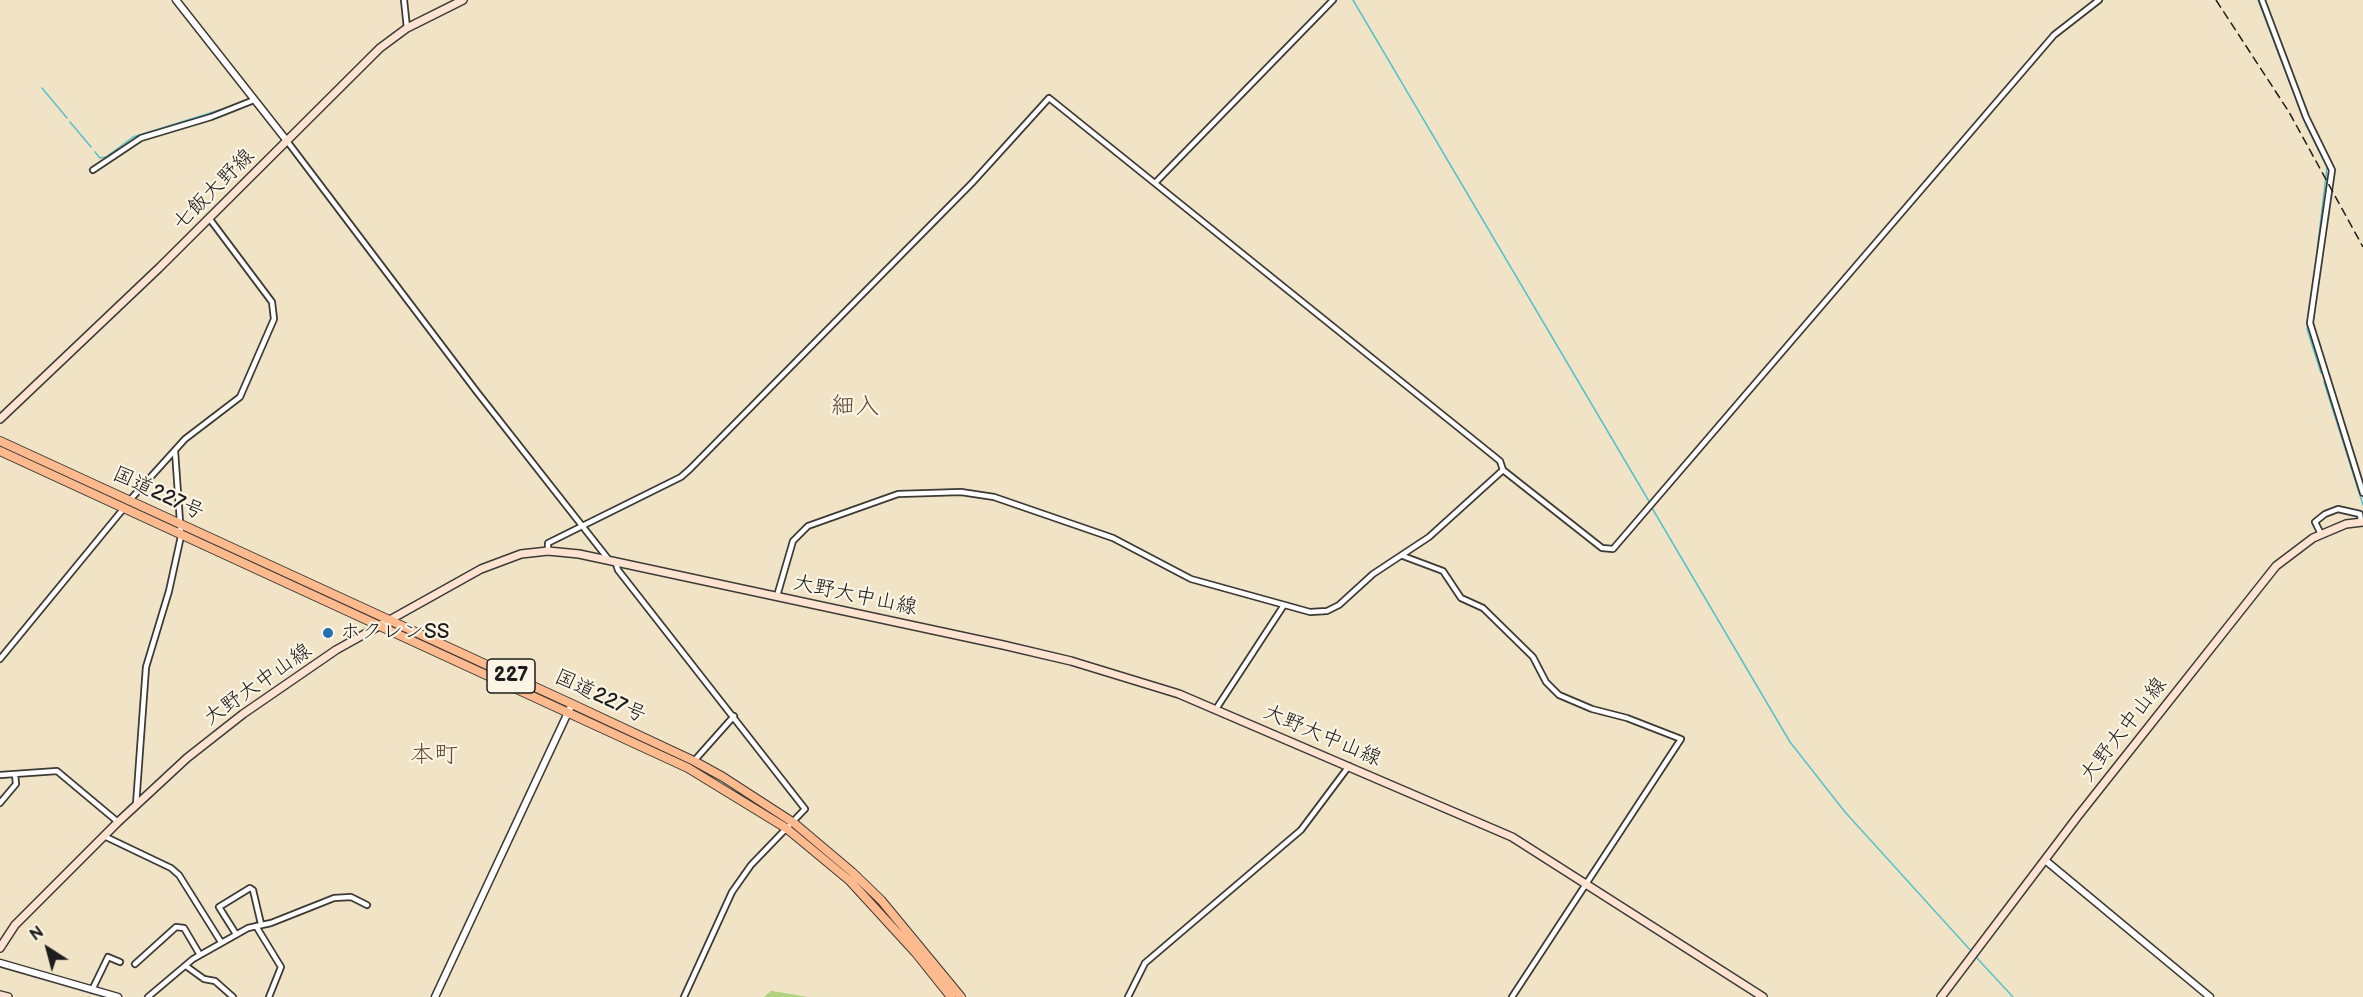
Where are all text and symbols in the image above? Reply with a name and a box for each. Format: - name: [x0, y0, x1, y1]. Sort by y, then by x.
- street label: 七飯大野線: [168, 144, 260, 236]
- district label: 細入: [831, 393, 879, 421]
- street label: 国道227号: [108, 462, 208, 526]
- street label: 大野大中山線: [791, 571, 919, 621]
- place label: ホクレンSS: [340, 620, 449, 646]
- marker: ホクレンSS: [321, 626, 335, 640]
- street label: 大野大中山線: [199, 639, 317, 731]
- road number: 227: [487, 659, 535, 693]
- street label: 国道227号: [550, 665, 650, 729]
- street label: 大野大中山線: [2075, 673, 2173, 787]
- street label: 大野大中山線: [1259, 700, 1385, 772]
- district label: 本町: [410, 742, 458, 770]
- north arrow: [18, 919, 78, 979]
- text: N: [27, 923, 48, 945]

